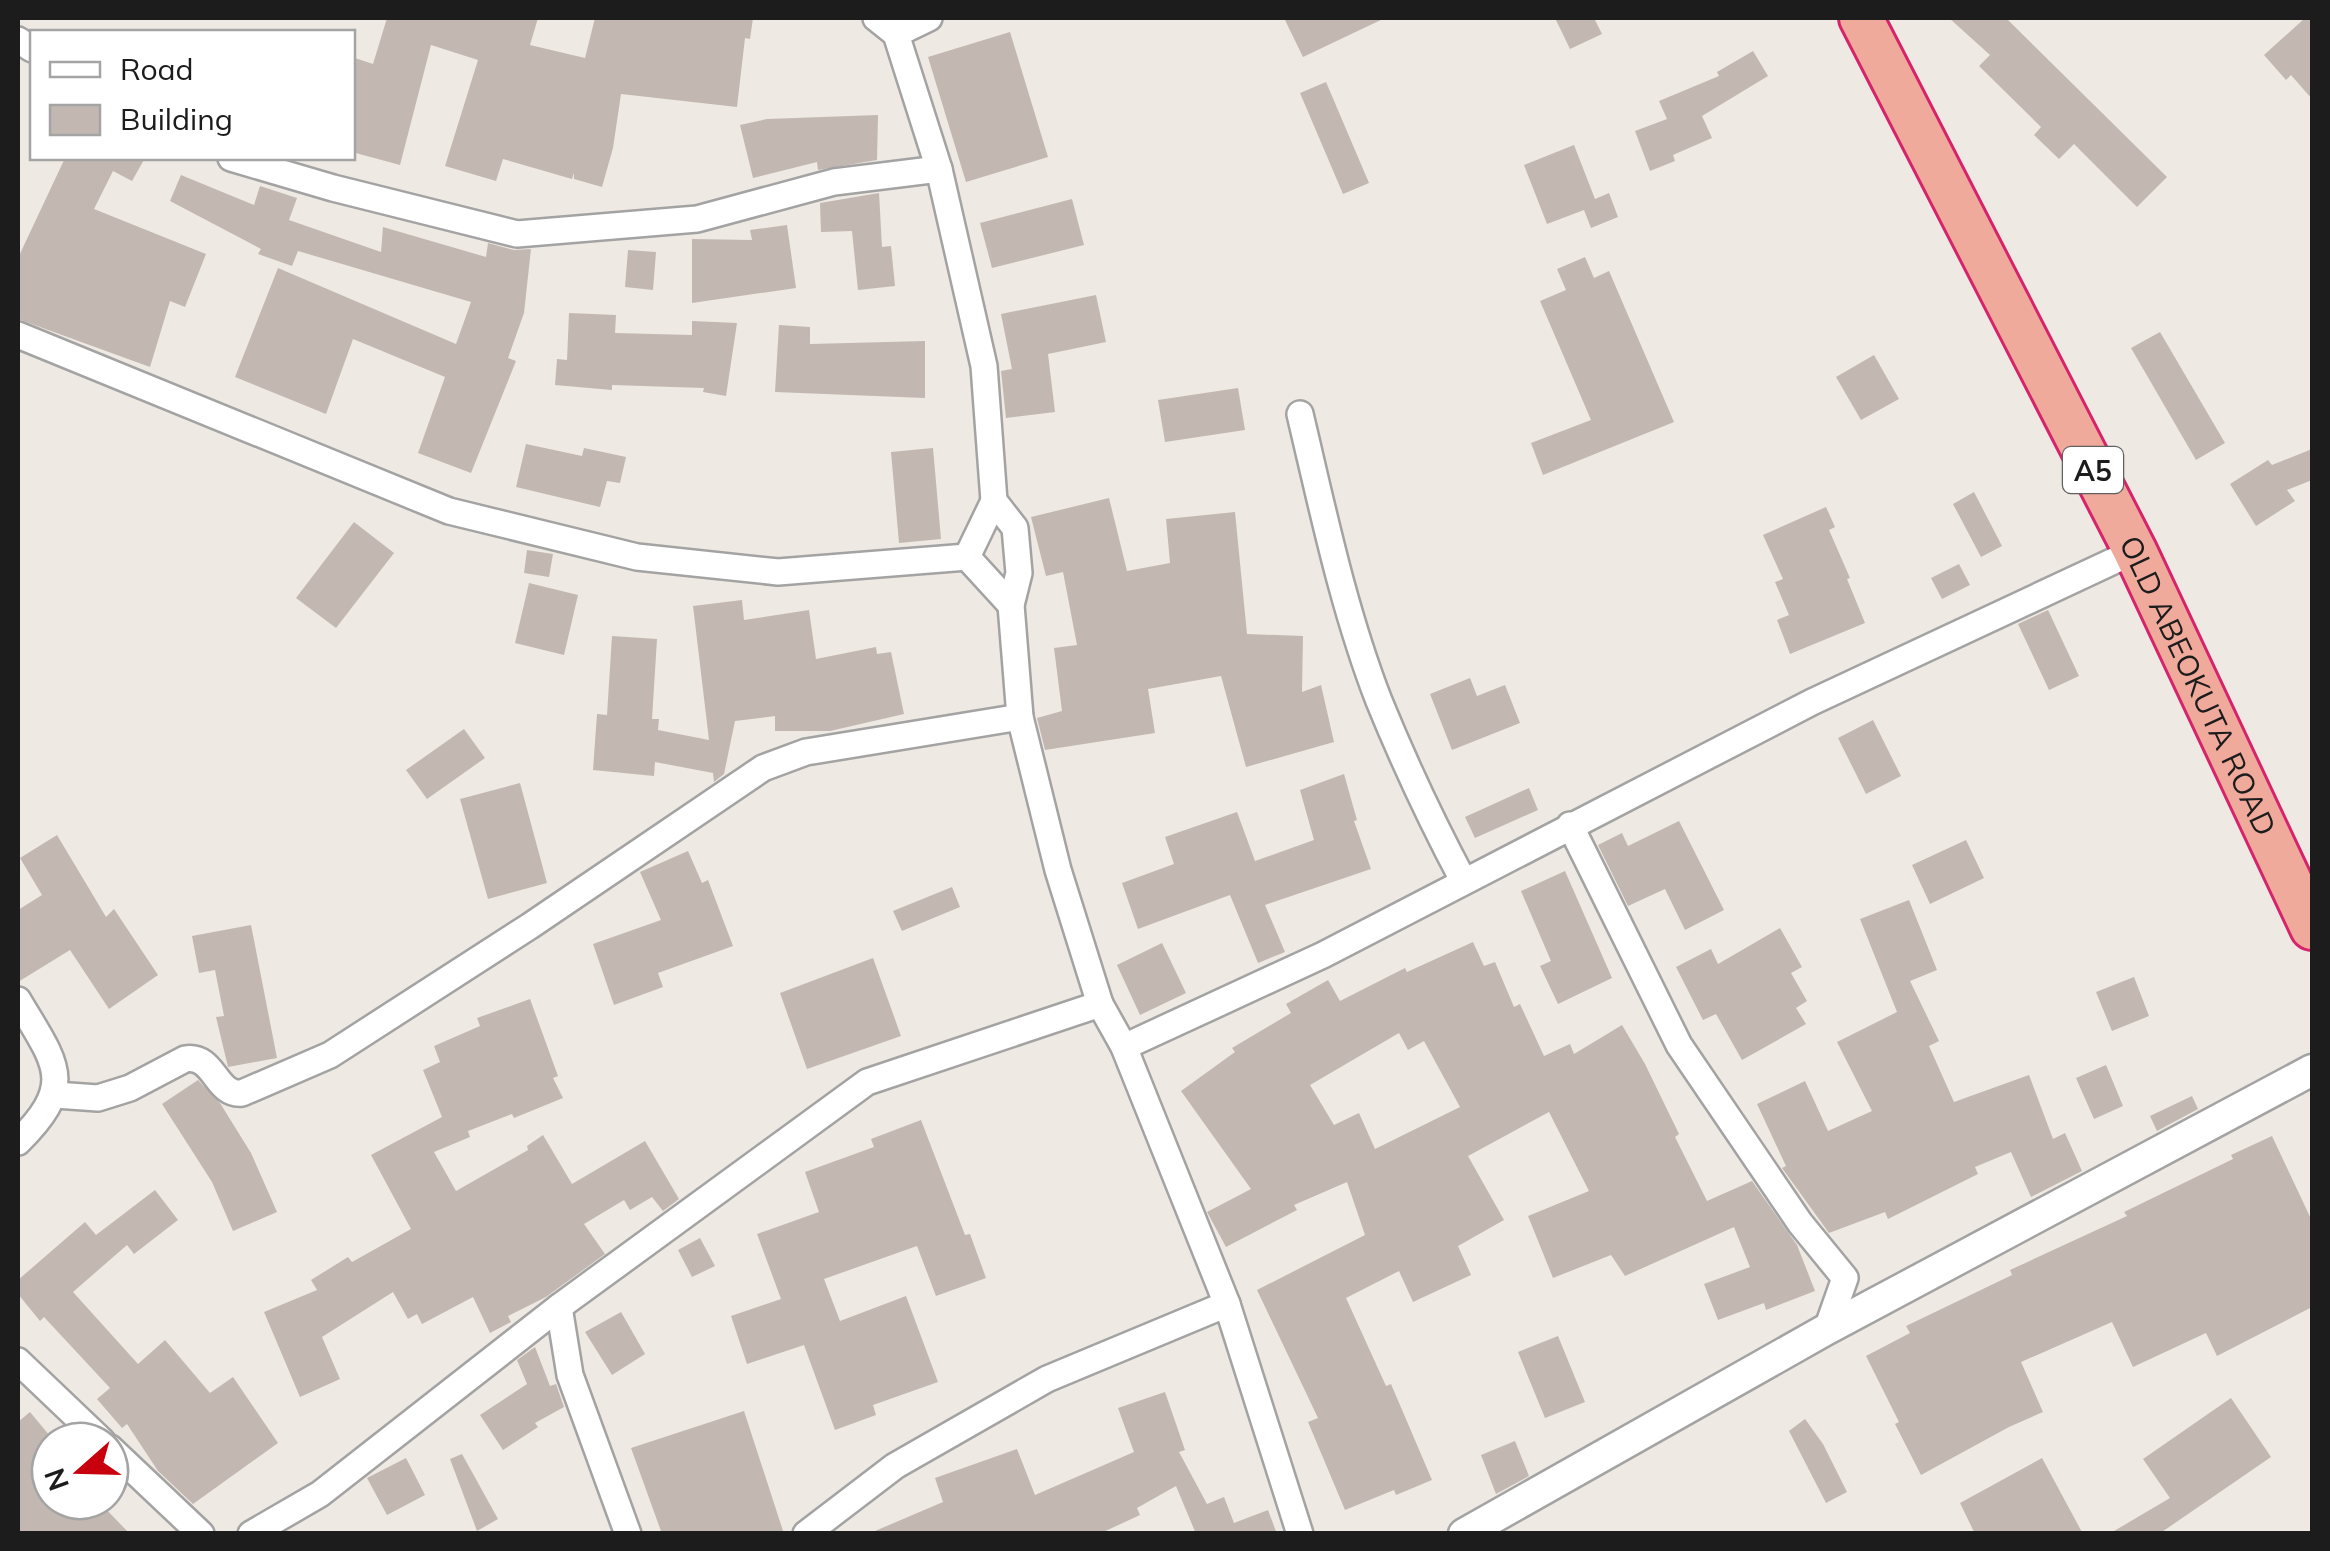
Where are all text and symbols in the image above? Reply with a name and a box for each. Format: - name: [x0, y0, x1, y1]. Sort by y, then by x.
- legend: [30, 30, 355, 160]
- text: Road: [120, 50, 194, 88]
- text: Building: [120, 100, 233, 138]
- road number: A5: [2063, 447, 2123, 493]
- street label: OLD ABEOKUTA ROAD: [2111, 529, 2285, 842]
- north arrow: [30, 1421, 130, 1521]
- text: N: [36, 1464, 76, 1496]

